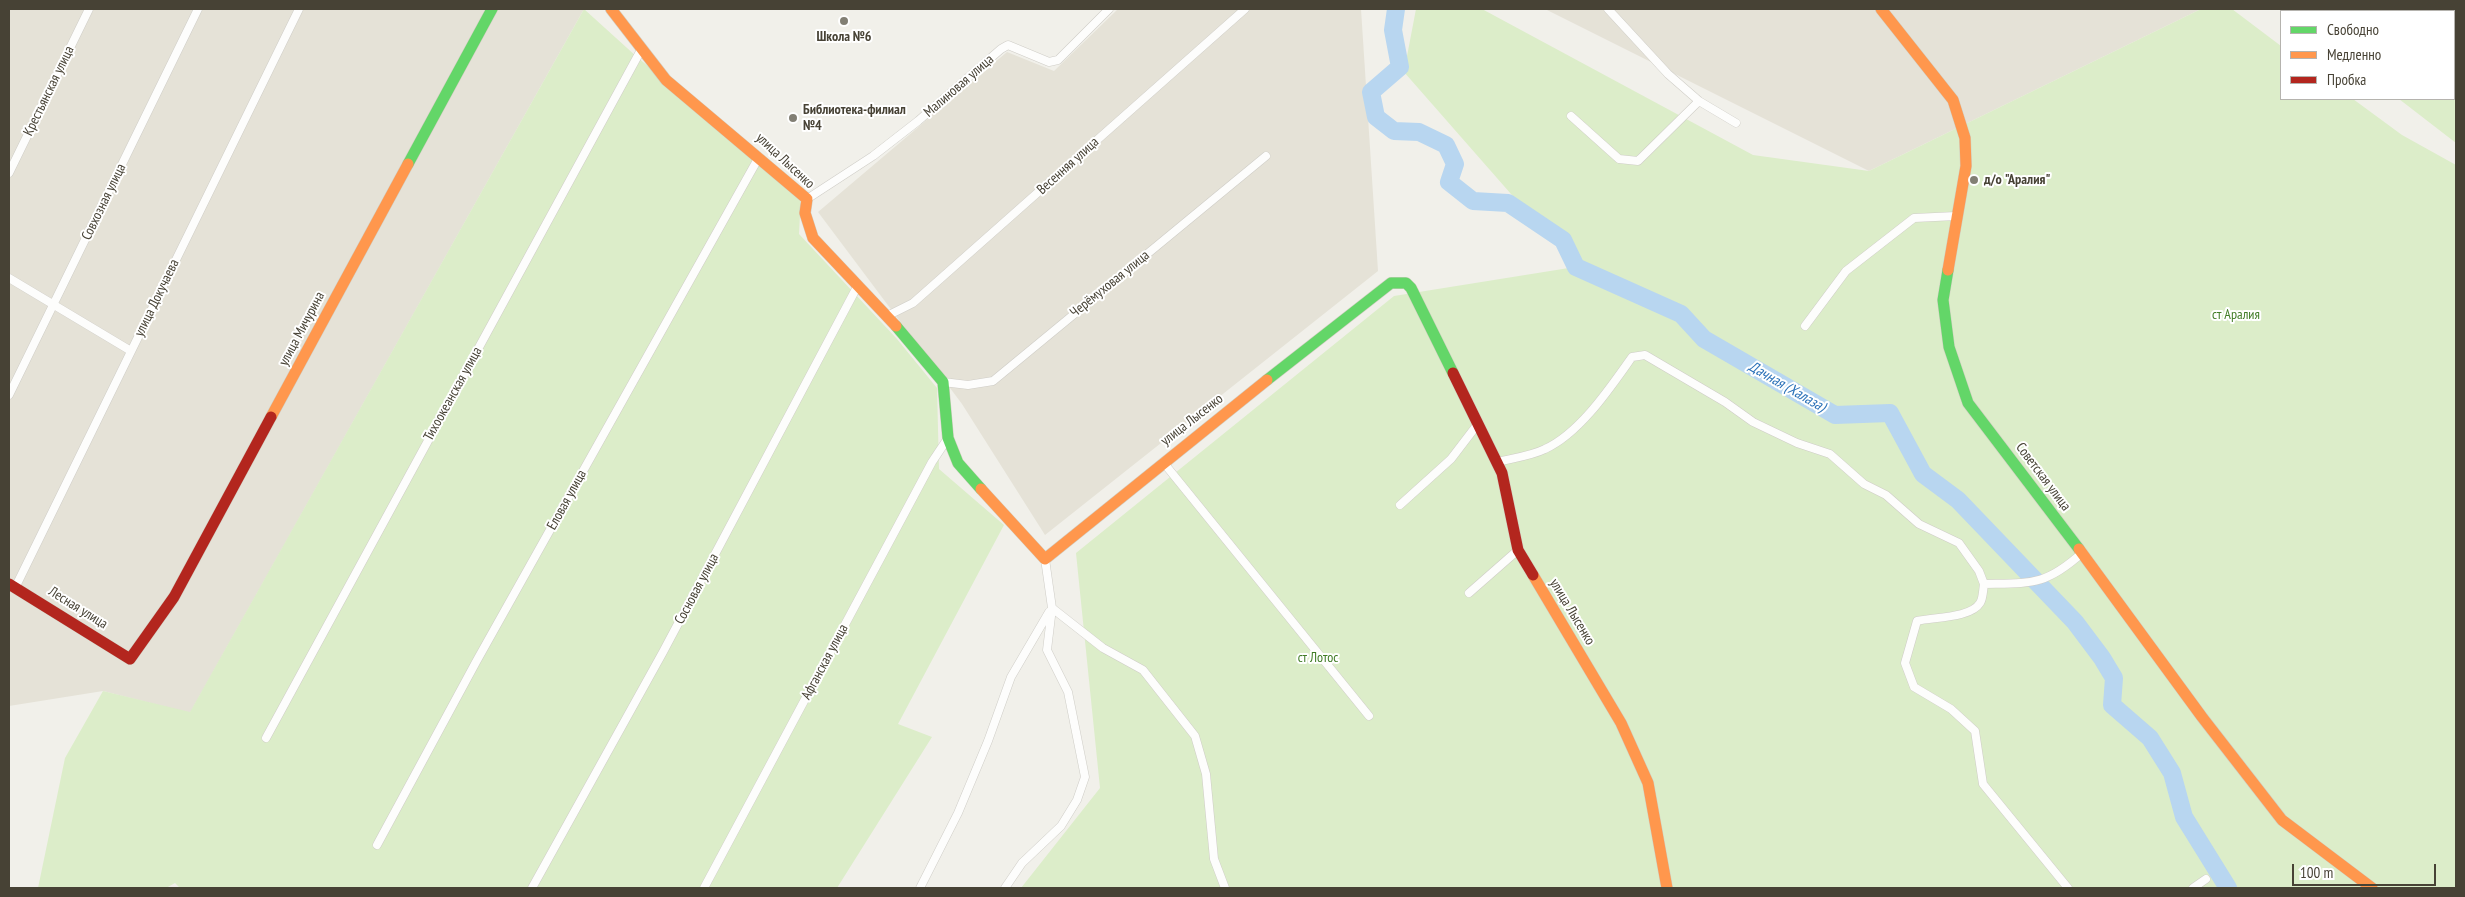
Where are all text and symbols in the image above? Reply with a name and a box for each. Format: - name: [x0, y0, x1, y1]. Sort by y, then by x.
- legend: [2280, 10, 2455, 100]
- marker: Школа №6: [838, 15, 850, 27]
- text: Свободно: [2327, 20, 2379, 39]
- place label: Школа №6: [816, 29, 872, 45]
- street label: Крестьянская улица: [20, 43, 78, 139]
- text: Медленно: [2327, 45, 2381, 64]
- street label: Малиновая улица: [921, 51, 997, 121]
- text: Пробка: [2327, 70, 2366, 89]
- place label: Библиотека-филиал №4: [803, 102, 906, 134]
- marker: Библиотека-филиал №4: [787, 112, 799, 124]
- street label: улица Лысенко: [752, 130, 818, 192]
- street label: Весенняя улица: [1034, 134, 1102, 198]
- street label: Совхозная улица: [78, 161, 130, 243]
- place label: д/о "Аралия": [1984, 172, 2050, 188]
- marker: д/о "Аралия": [1968, 174, 1980, 186]
- street label: Черёмуховая улица: [1067, 247, 1153, 321]
- street label: улица Докучаева: [131, 257, 183, 339]
- street label: улица Мичурина: [275, 289, 329, 369]
- park label: ст Аралия: [2212, 307, 2260, 323]
- street label: Тихоокеанская улица: [420, 344, 486, 444]
- water label: Дачная (Халаза): [1746, 358, 1828, 416]
- street label: улица Лысенко: [1158, 391, 1226, 449]
- street label: Советская улица: [2012, 440, 2074, 514]
- street label: Еловая улица: [544, 467, 590, 533]
- street label: Сосновая улица: [671, 551, 723, 627]
- street label: улица Лысенко: [1546, 576, 1598, 648]
- street label: Лесная улица: [45, 583, 111, 633]
- street label: Афганская улица: [798, 621, 852, 703]
- park label: ст Лотос: [1298, 650, 1338, 666]
- scale bar: [2295, 854, 2439, 886]
- text: 100 m: [2300, 863, 2333, 882]

